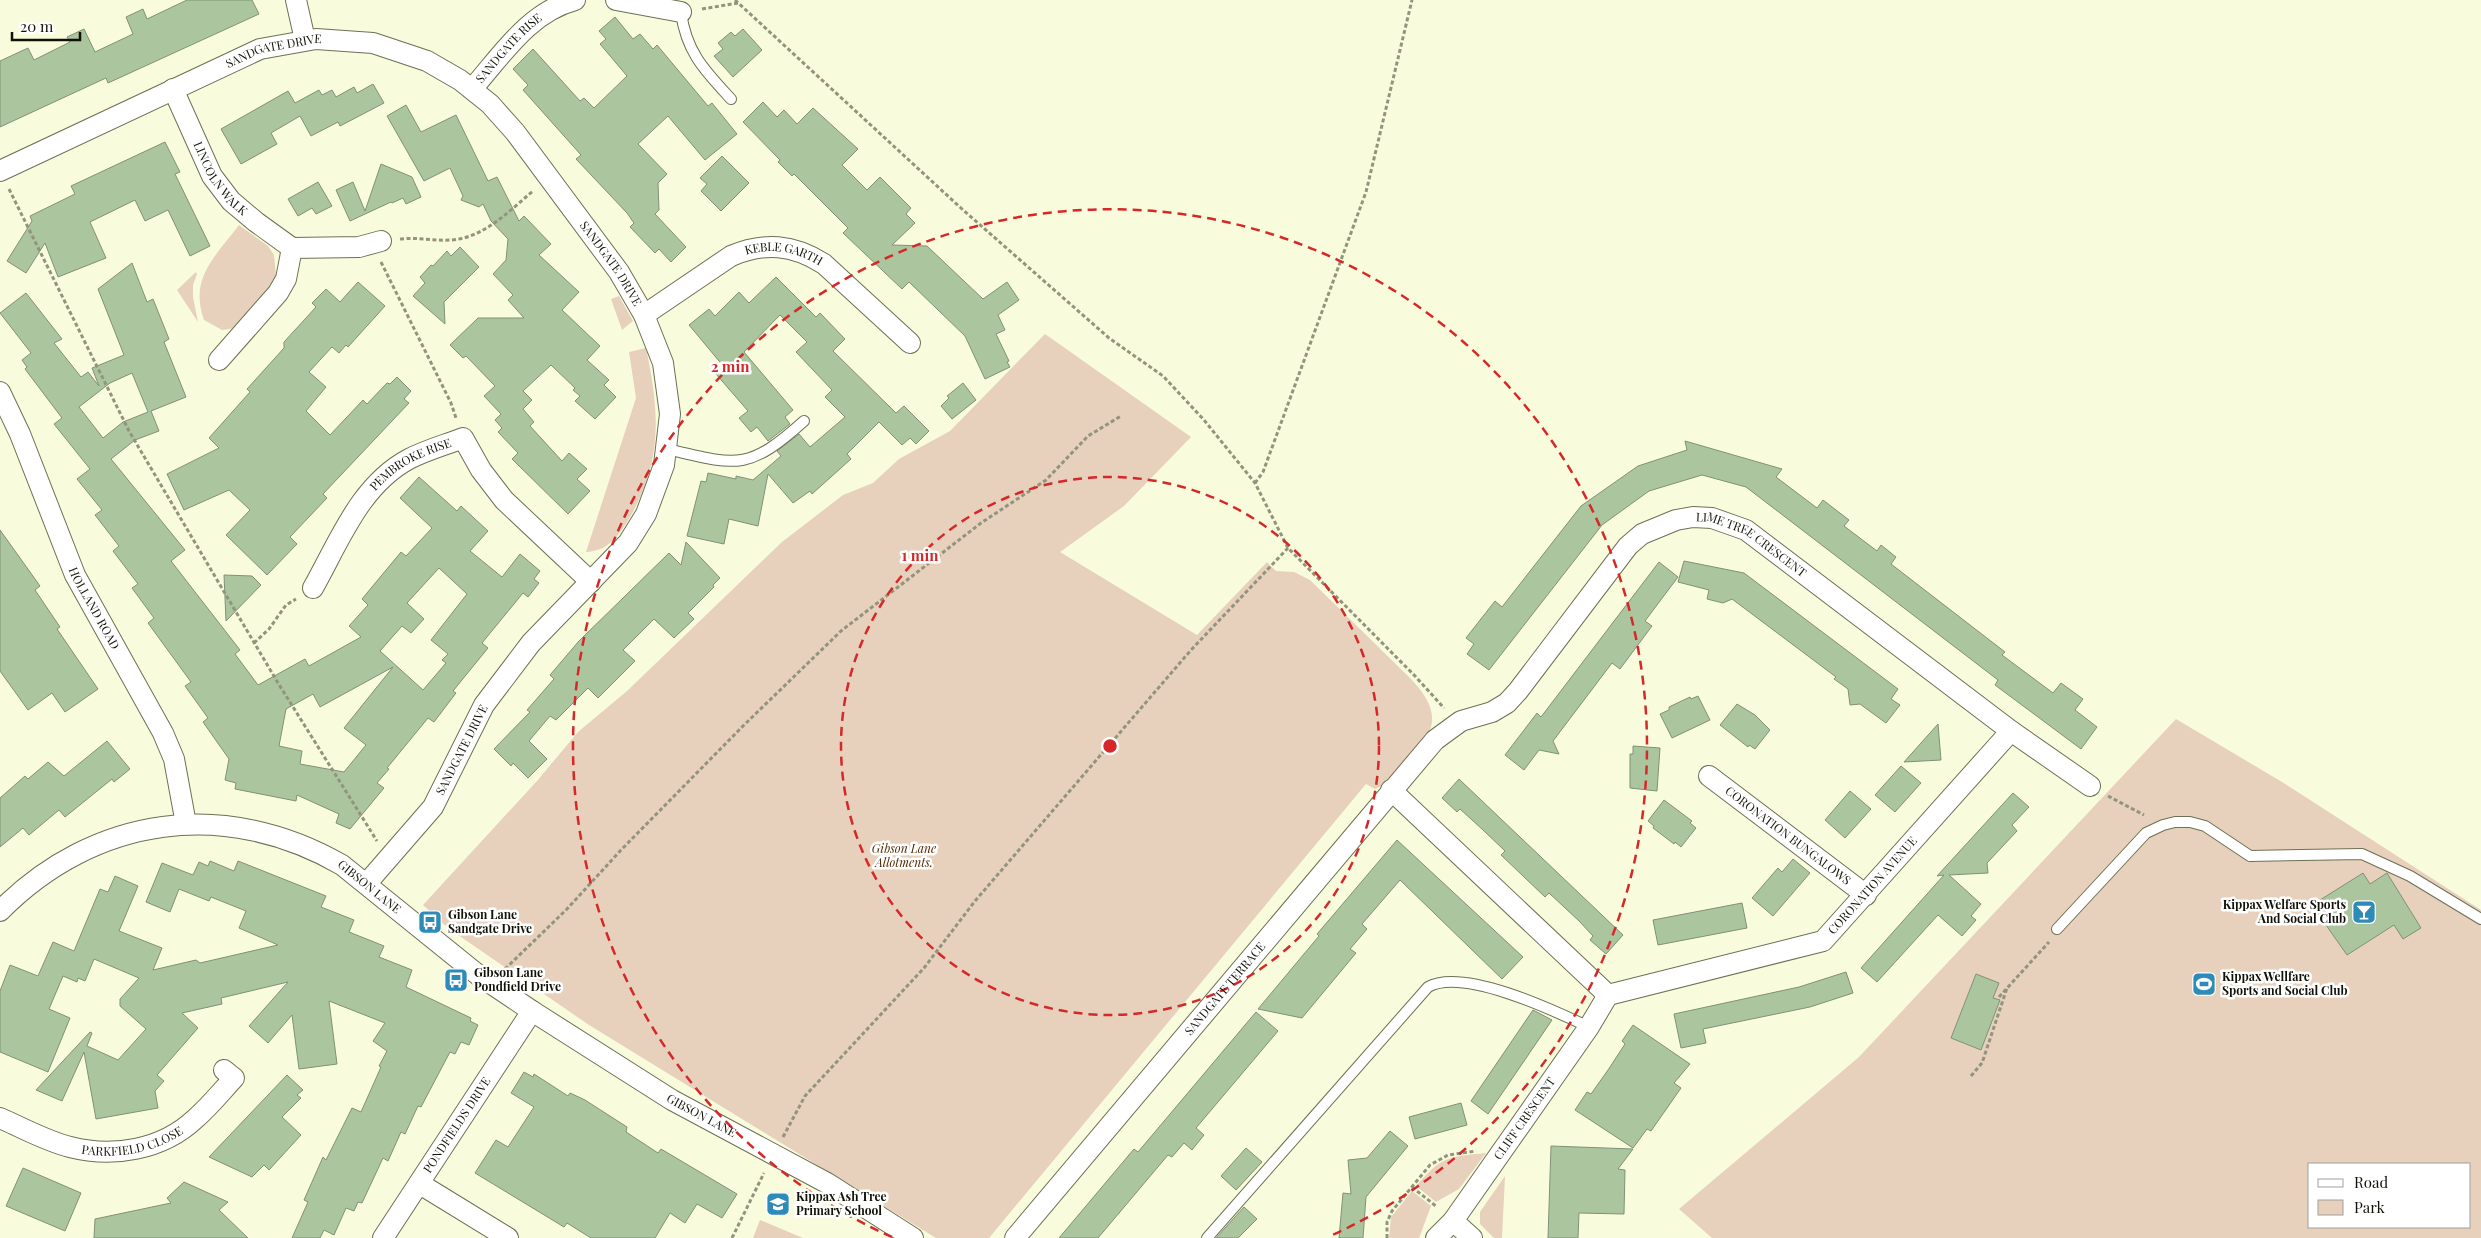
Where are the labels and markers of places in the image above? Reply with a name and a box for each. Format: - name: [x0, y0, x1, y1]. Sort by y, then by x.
- centre of rings: [1101, 737, 1119, 755]
- place label: Kippax Welfare Sports And Social Club: [2223, 896, 2346, 926]
- bar icon: Kippax Welfare Sports And Social Club: [2351, 899, 2377, 925]
- place label: Gibson Lane Sandgate Drive: [448, 906, 532, 936]
- bus stop icon: Gibson Lane Sandgate Drive: [417, 909, 443, 935]
- place label: Gibson Lane Pondfield Drive: [474, 964, 561, 994]
- bus stop icon: Gibson Lane Pondfield Drive: [443, 967, 469, 993]
- place label: Kippax Wellfare Sports and Social Club: [2222, 968, 2347, 998]
- sports icon: Kippax Wellfare Sports and Social Club: [2191, 971, 2217, 997]
- place label: Kippax Ash Tree Primary School: [796, 1188, 887, 1218]
- school or university icon: Kippax Ash Tree Primary School: [765, 1191, 791, 1217]

